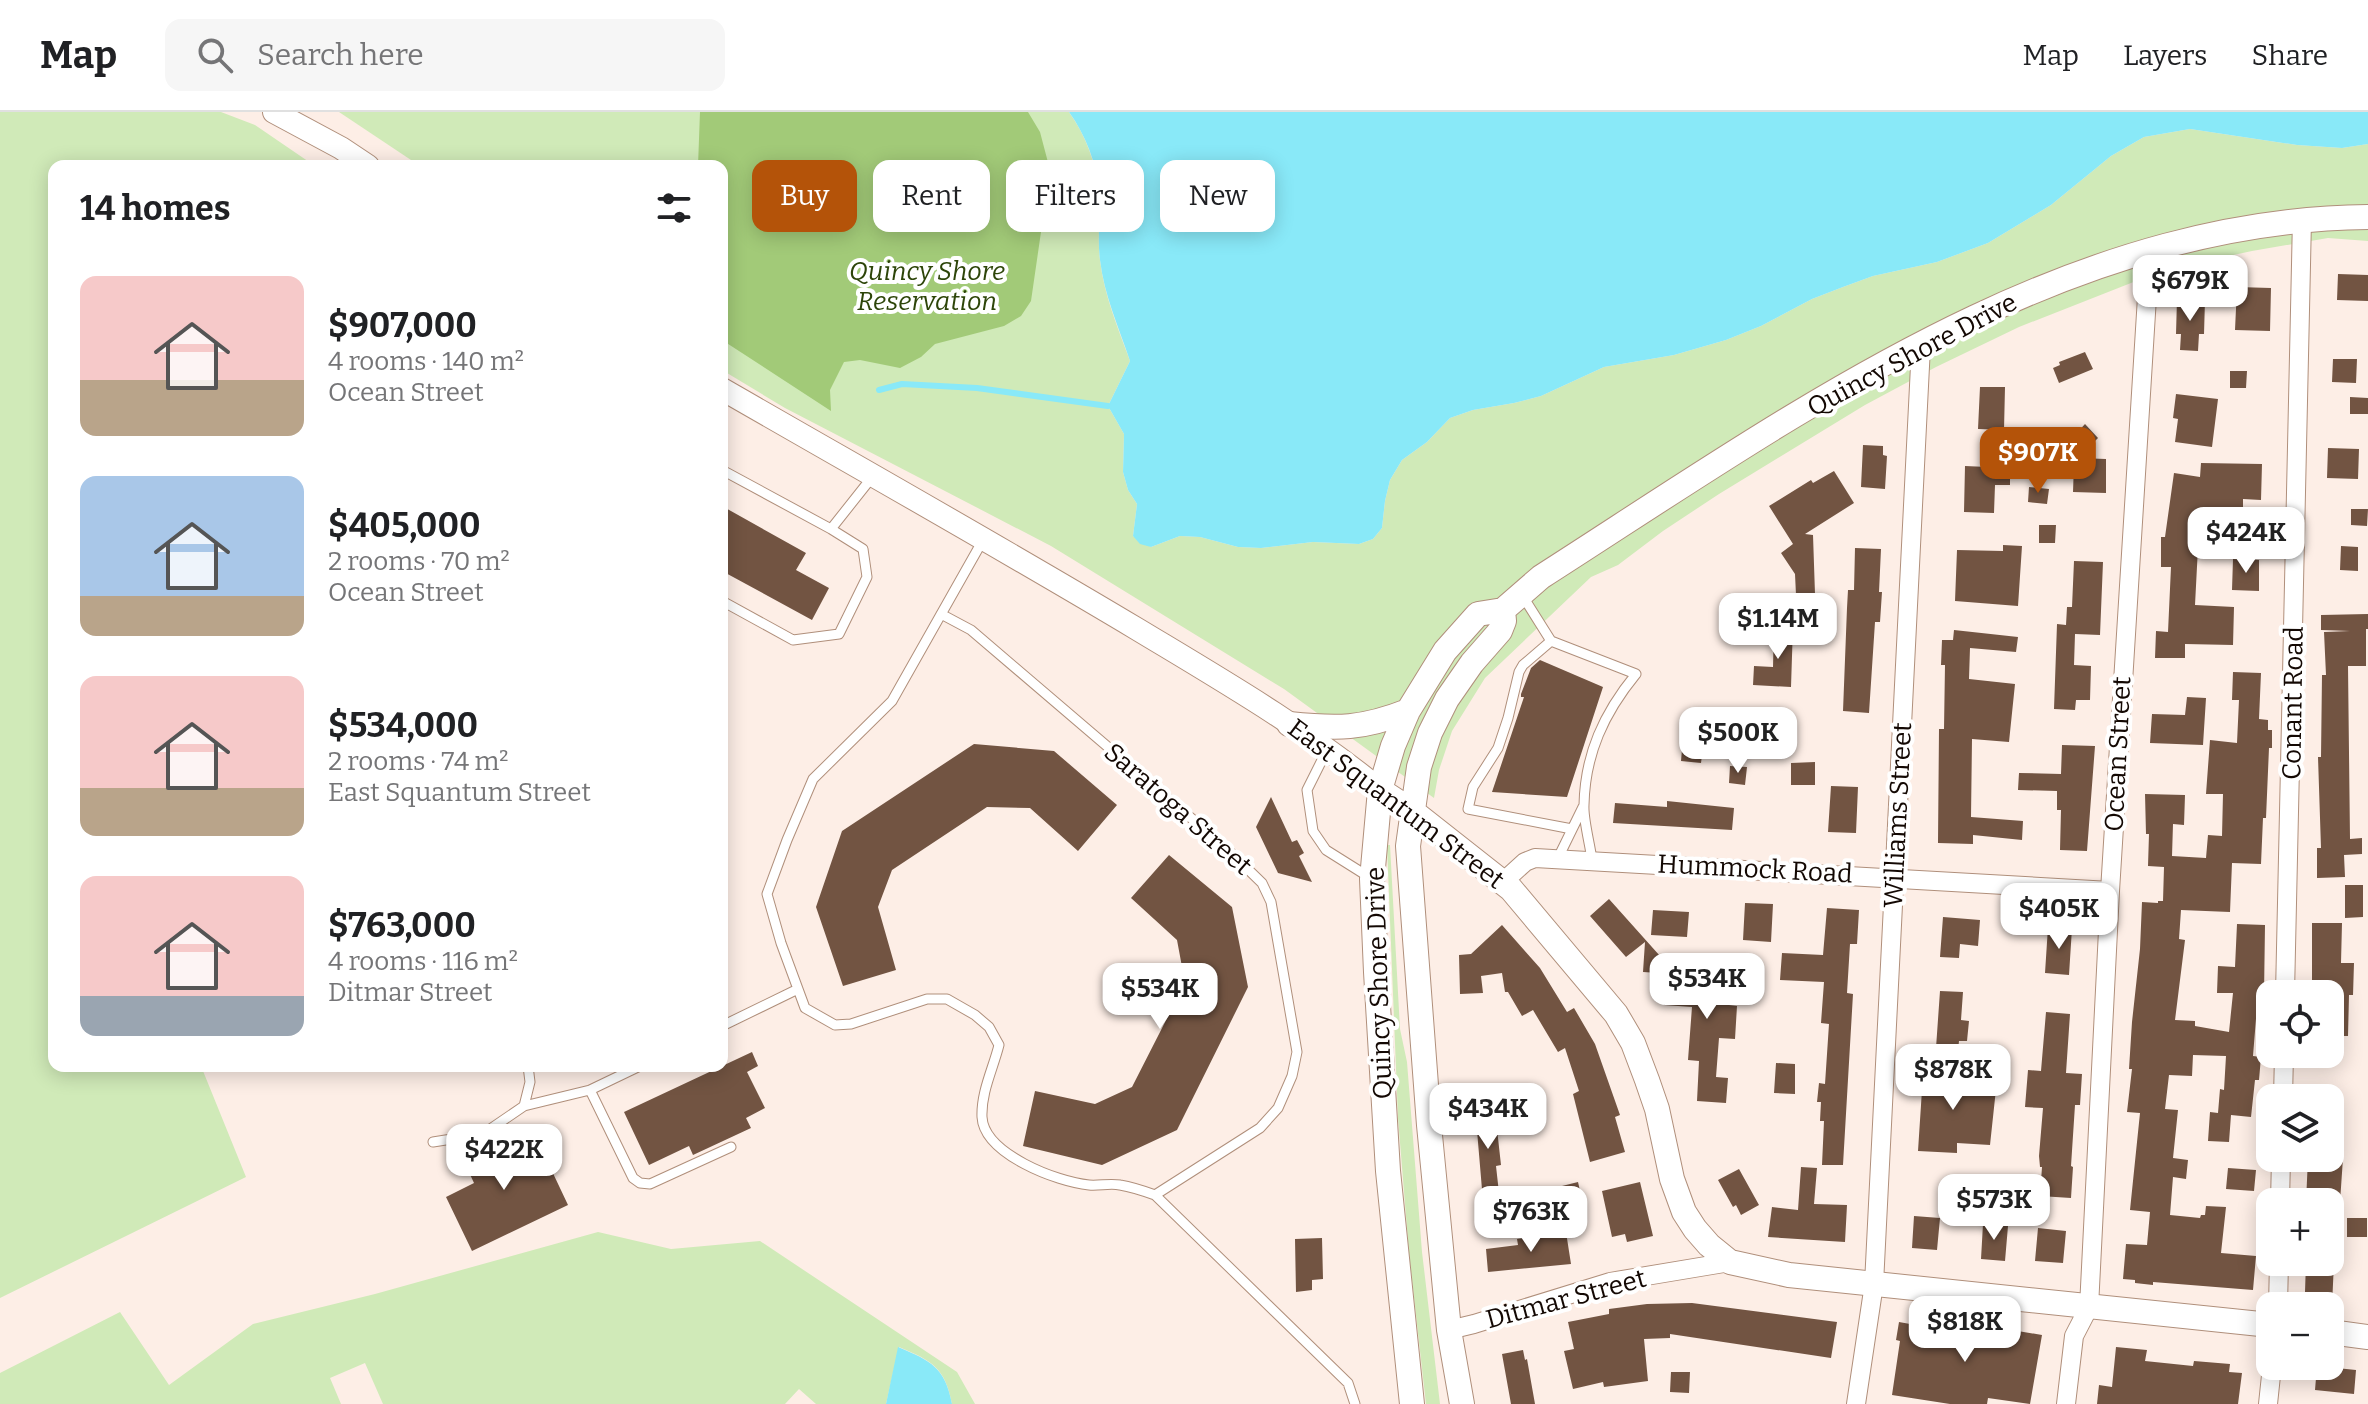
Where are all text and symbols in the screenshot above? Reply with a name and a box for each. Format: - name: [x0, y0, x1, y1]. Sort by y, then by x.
- search box: [165, 19, 725, 91]
- text: Map: [40, 32, 117, 78]
- icon: search: [193, 33, 237, 77]
- text: Search here: [257, 37, 424, 73]
- text: Map: [2022, 39, 2079, 72]
- text: Layers: [2123, 39, 2207, 72]
- text: Share: [2251, 39, 2328, 72]
- chip: Buy: [752, 160, 857, 232]
- chip: Rent: [873, 160, 990, 232]
- chip: Filters: [1006, 160, 1144, 232]
- chip: New: [1160, 160, 1275, 232]
- icon: filters: [652, 186, 696, 230]
- text: 14 homes: [80, 188, 231, 229]
- pin: $679K: [2134, 255, 2246, 323]
- park label: Quincy Shore Reservation: [849, 256, 1005, 317]
- text: $679K: [2151, 265, 2229, 296]
- street label: Quincy Shore Drive: [1802, 287, 2022, 423]
- text: $907,000: [328, 305, 477, 346]
- icon: home: [144, 308, 240, 404]
- text: 4 rooms · 140 m²: [328, 346, 524, 377]
- text: Ocean Street: [328, 377, 484, 408]
- pin: $907K: [1982, 427, 2094, 495]
- text: $907K: [1998, 437, 2078, 468]
- text: $405,000: [328, 505, 481, 546]
- pin: $424K: [2190, 507, 2302, 575]
- icon: home: [144, 508, 240, 604]
- text: $424K: [2206, 517, 2286, 548]
- text: 2 rooms · 70 m²: [328, 546, 510, 577]
- text: Ocean Street: [328, 577, 484, 608]
- pin: $1.14M: [1713, 593, 1843, 661]
- text: $1.14M: [1737, 603, 1819, 634]
- street label: Conant Road: [2276, 626, 2310, 780]
- street label: Ocean Street: [2098, 675, 2138, 832]
- text: $534,000: [328, 705, 478, 746]
- pin: $500K: [1682, 707, 1794, 775]
- icon: home: [144, 708, 240, 804]
- street label: East Squantum Street: [1282, 712, 1511, 896]
- text: $500K: [1697, 717, 1779, 748]
- street label: Williams Street: [1878, 721, 1918, 909]
- street label: Saratoga Street: [1098, 737, 1258, 882]
- text: 2 rooms · 74 m²: [328, 746, 508, 777]
- text: East Squantum Street: [328, 777, 591, 808]
- street label: Hummock Road: [1657, 848, 1853, 890]
- street label: Quincy Shore Drive: [1359, 866, 1399, 1100]
- pin: $405K: [2003, 883, 2115, 951]
- text: $405K: [2018, 893, 2100, 924]
- text: $763,000: [328, 905, 476, 946]
- icon: home: [144, 908, 240, 1004]
- text: 4 rooms · 116 m²: [328, 946, 518, 977]
- pin: $534K: [1651, 953, 1763, 1021]
- pin: $534K: [1104, 963, 1216, 1031]
- text: $534K: [1668, 963, 1746, 994]
- text: $534K: [1121, 973, 1199, 1004]
- text: Ditmar Street: [328, 977, 493, 1008]
- map controls: [2256, 980, 2344, 1380]
- button: locate: [2256, 980, 2344, 1068]
- pin: $878K: [1897, 1044, 2009, 1112]
- text: $878K: [1914, 1054, 1992, 1085]
- pin: $434K: [1432, 1083, 1544, 1151]
- button: layers: [2256, 1084, 2344, 1172]
- text: $434K: [1447, 1093, 1529, 1124]
- pin: $422K: [448, 1124, 560, 1192]
- text: $422K: [464, 1134, 544, 1165]
- pin: $573K: [1938, 1174, 2050, 1242]
- text: $573K: [1956, 1184, 2032, 1215]
- pin: $763K: [1475, 1186, 1587, 1254]
- button: +: [2256, 1188, 2344, 1276]
- text: $763K: [1492, 1196, 1570, 1227]
- street label: Ditmar Street: [1483, 1263, 1650, 1335]
- button: −: [2256, 1292, 2344, 1380]
- pin: $818K: [1909, 1296, 2021, 1364]
- text: $818K: [1927, 1306, 2003, 1337]

